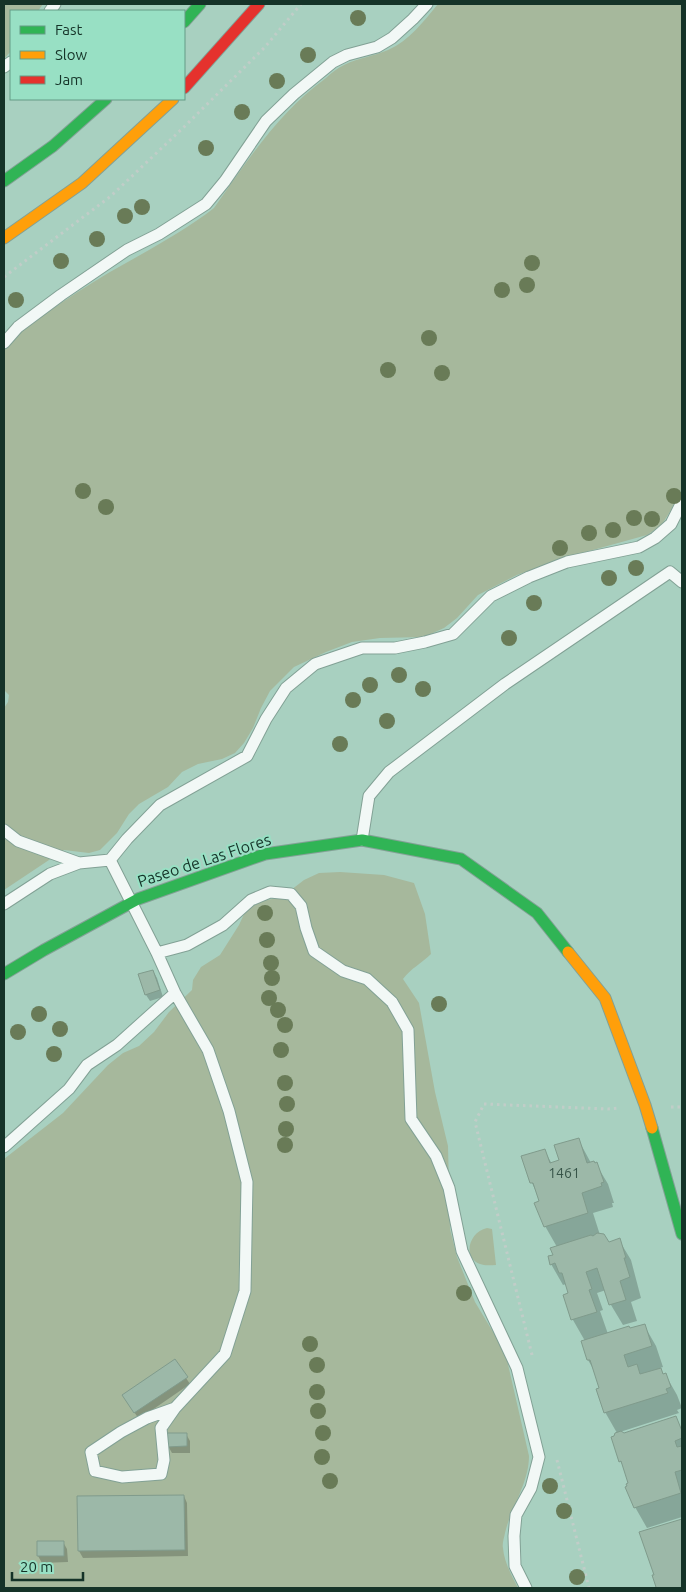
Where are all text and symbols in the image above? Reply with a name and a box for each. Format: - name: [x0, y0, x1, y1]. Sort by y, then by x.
- legend: [10, 10, 185, 100]
- text: Fast: [55, 21, 83, 38]
- text: Slow: [55, 46, 88, 63]
- text: Jam: [55, 71, 83, 88]
- street label: Paseo de Las Flores: [135, 830, 273, 890]
- house number: 1461: [548, 1165, 580, 1181]
- scale bar: [12, 1550, 84, 1582]
- text: 20 m: [20, 1558, 53, 1575]

